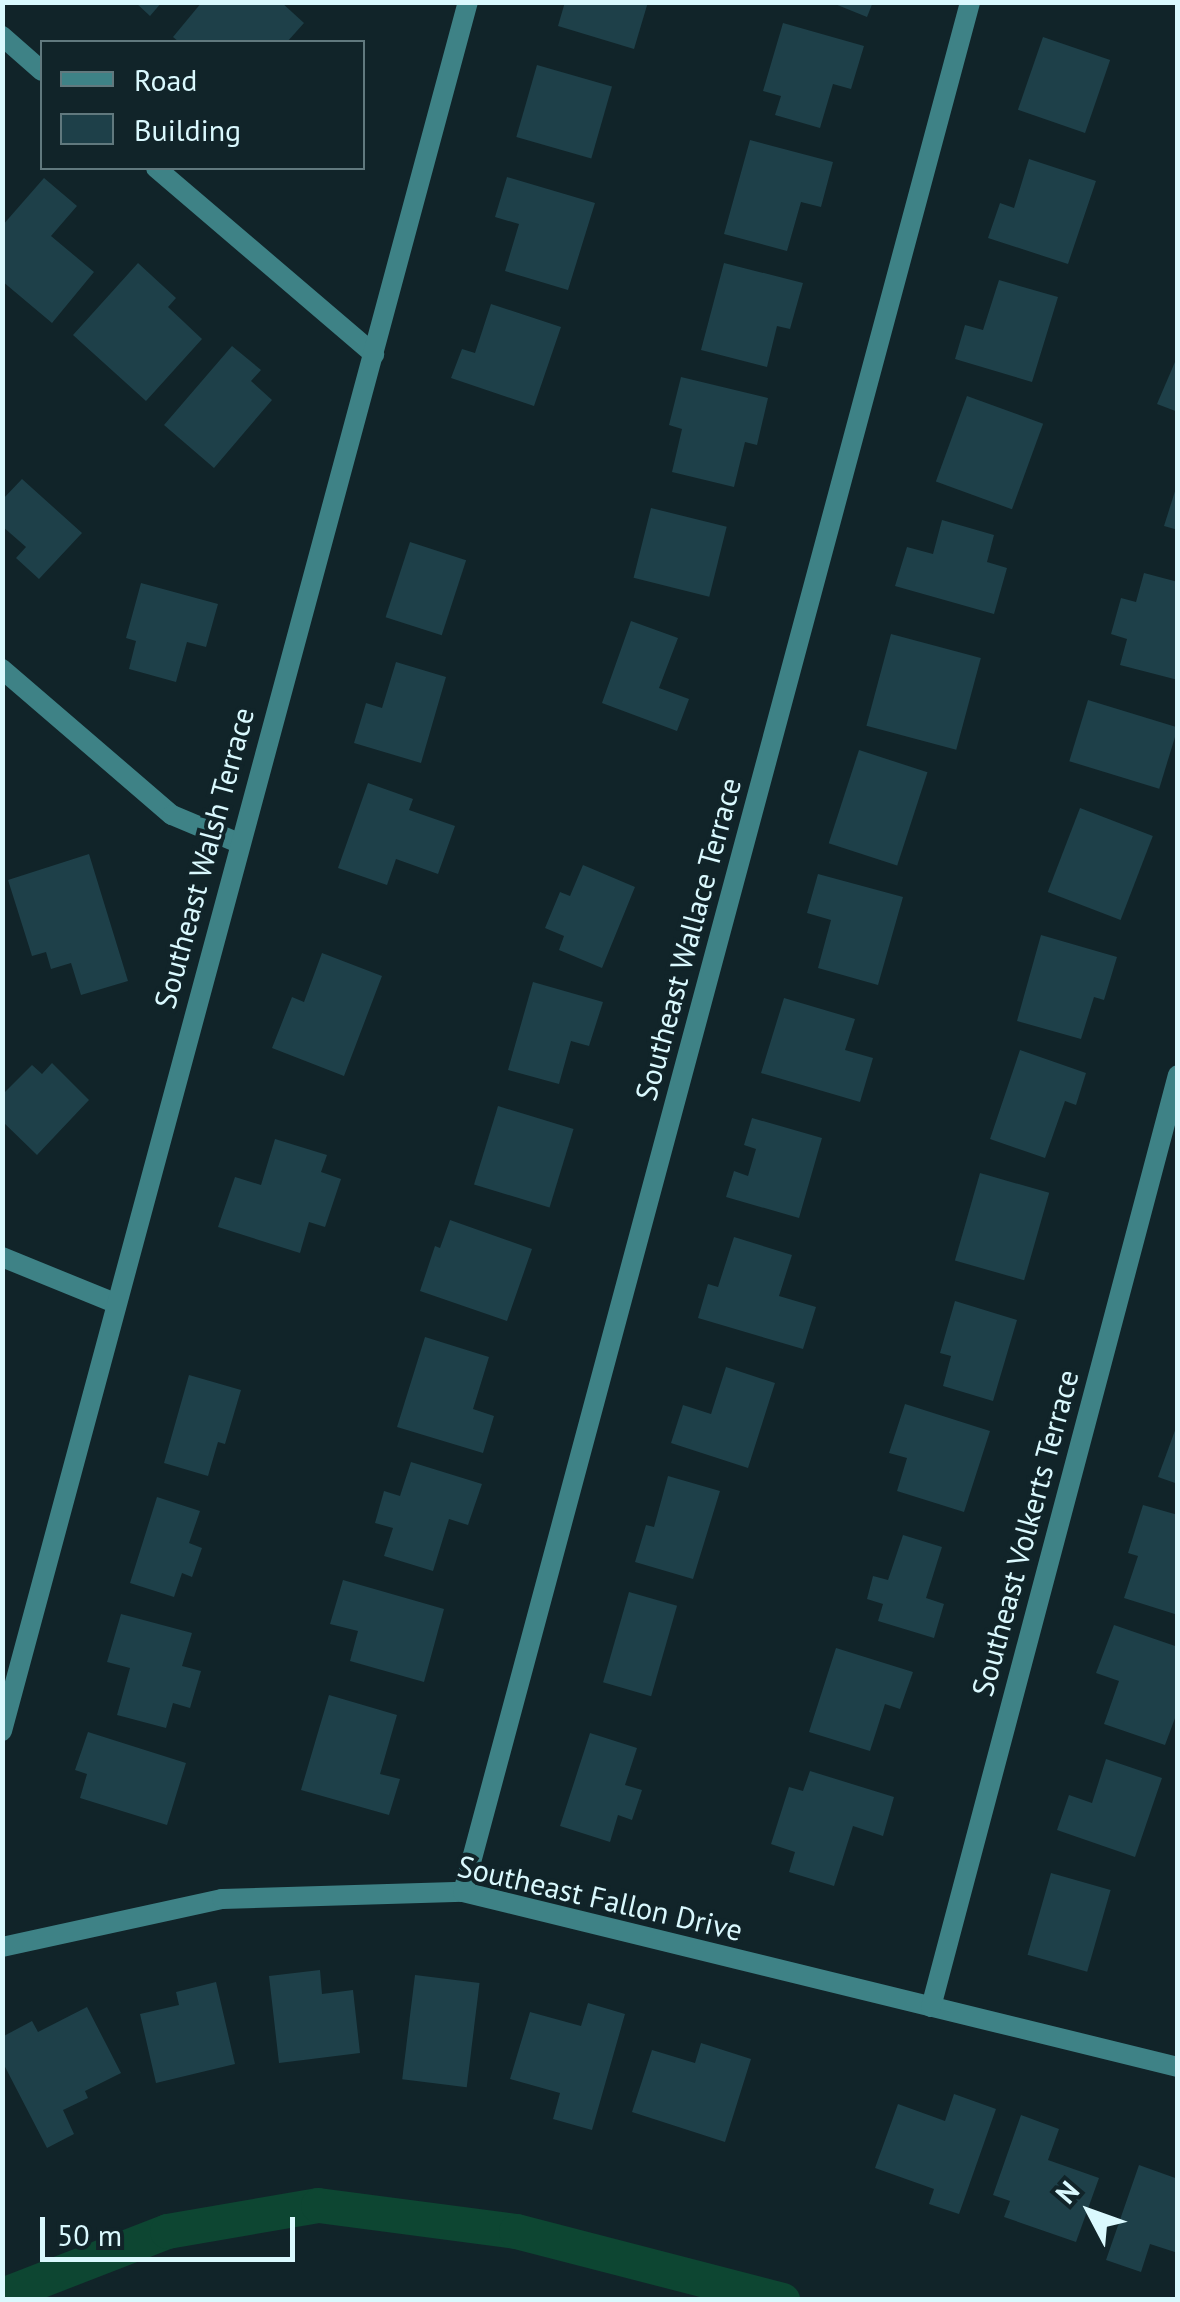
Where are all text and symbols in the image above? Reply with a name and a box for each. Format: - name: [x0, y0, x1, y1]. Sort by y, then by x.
- legend: [40, 40, 365, 170]
- text: Road: [134, 60, 198, 99]
- text: Building: [134, 110, 241, 149]
- street label: Southeast Walsh Terrace: [146, 703, 262, 1013]
- street label: Southeast Wallace Terrace: [627, 773, 749, 1105]
- street label: Southeast Volkerts Terrace: [964, 1365, 1086, 1701]
- street label: Southeast Fallon Drive: [454, 1848, 746, 1948]
- north arrow: [1040, 2162, 1140, 2262]
- text: N: [1047, 2173, 1087, 2211]
- scale bar: [45, 2197, 300, 2259]
- text: 50 m: [57, 2215, 122, 2254]

